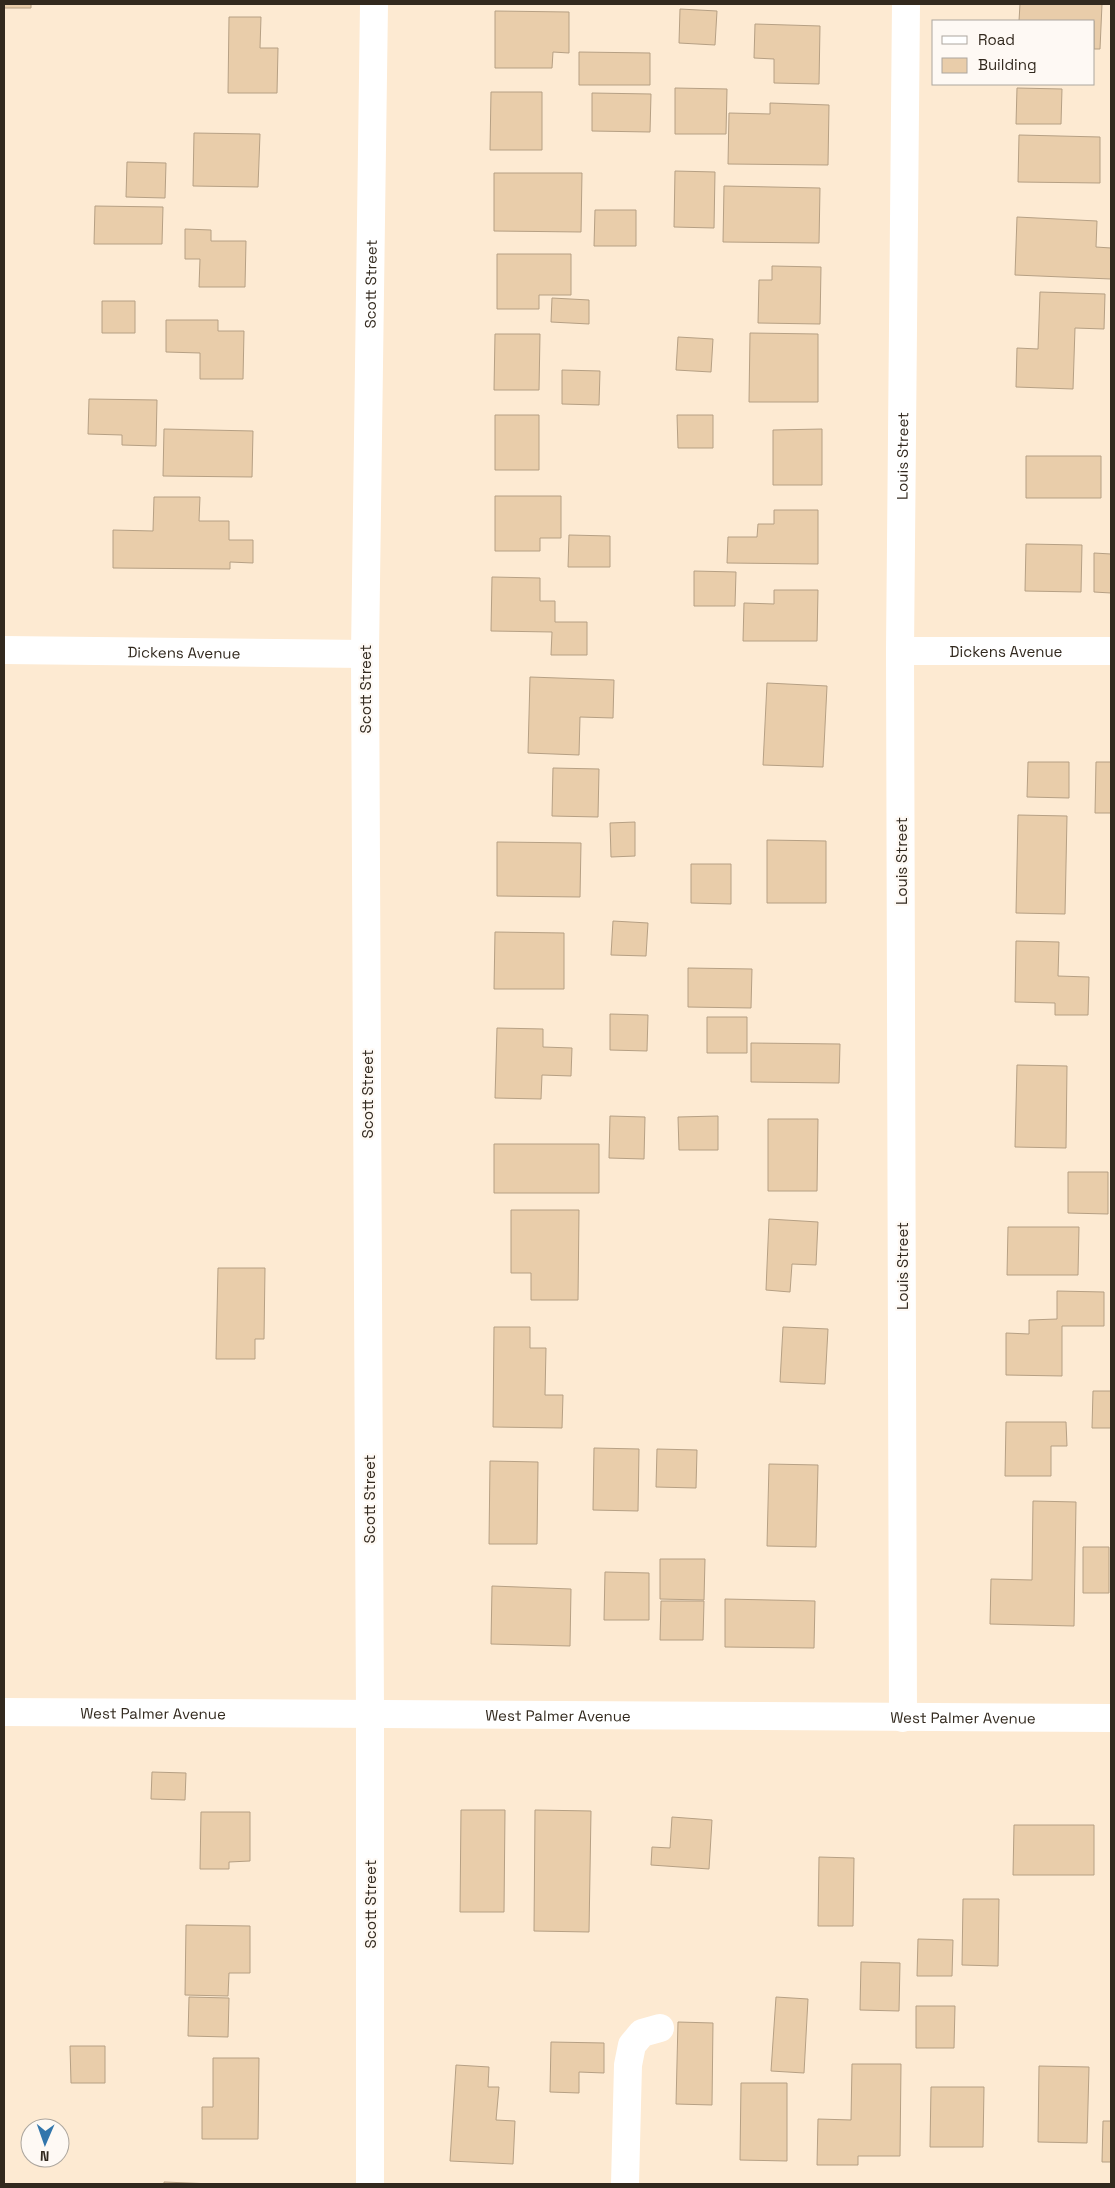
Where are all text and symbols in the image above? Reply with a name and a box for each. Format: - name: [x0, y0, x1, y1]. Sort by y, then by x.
- legend: [932, 20, 1095, 85]
- text: Road: [978, 30, 1015, 49]
- text: Building: [978, 55, 1037, 74]
- street label: Scott Street: [360, 239, 380, 329]
- street label: Louis Street: [892, 412, 912, 500]
- street label: Dickens Avenue: [127, 642, 241, 662]
- street label: Dickens Avenue: [950, 642, 1063, 661]
- street label: Scott Street: [356, 644, 375, 733]
- street label: Louis Street: [892, 817, 911, 905]
- street label: Scott Street: [358, 1049, 377, 1138]
- street label: Louis Street: [893, 1222, 912, 1310]
- street label: Scott Street: [360, 1454, 379, 1543]
- street label: West Palmer Avenue: [80, 1703, 226, 1723]
- street label: West Palmer Avenue: [485, 1705, 631, 1725]
- street label: West Palmer Avenue: [890, 1707, 1036, 1727]
- street label: Scott Street: [361, 1859, 380, 1948]
- north arrow: [20, 2118, 70, 2168]
- text: N: [40, 2147, 50, 2165]

